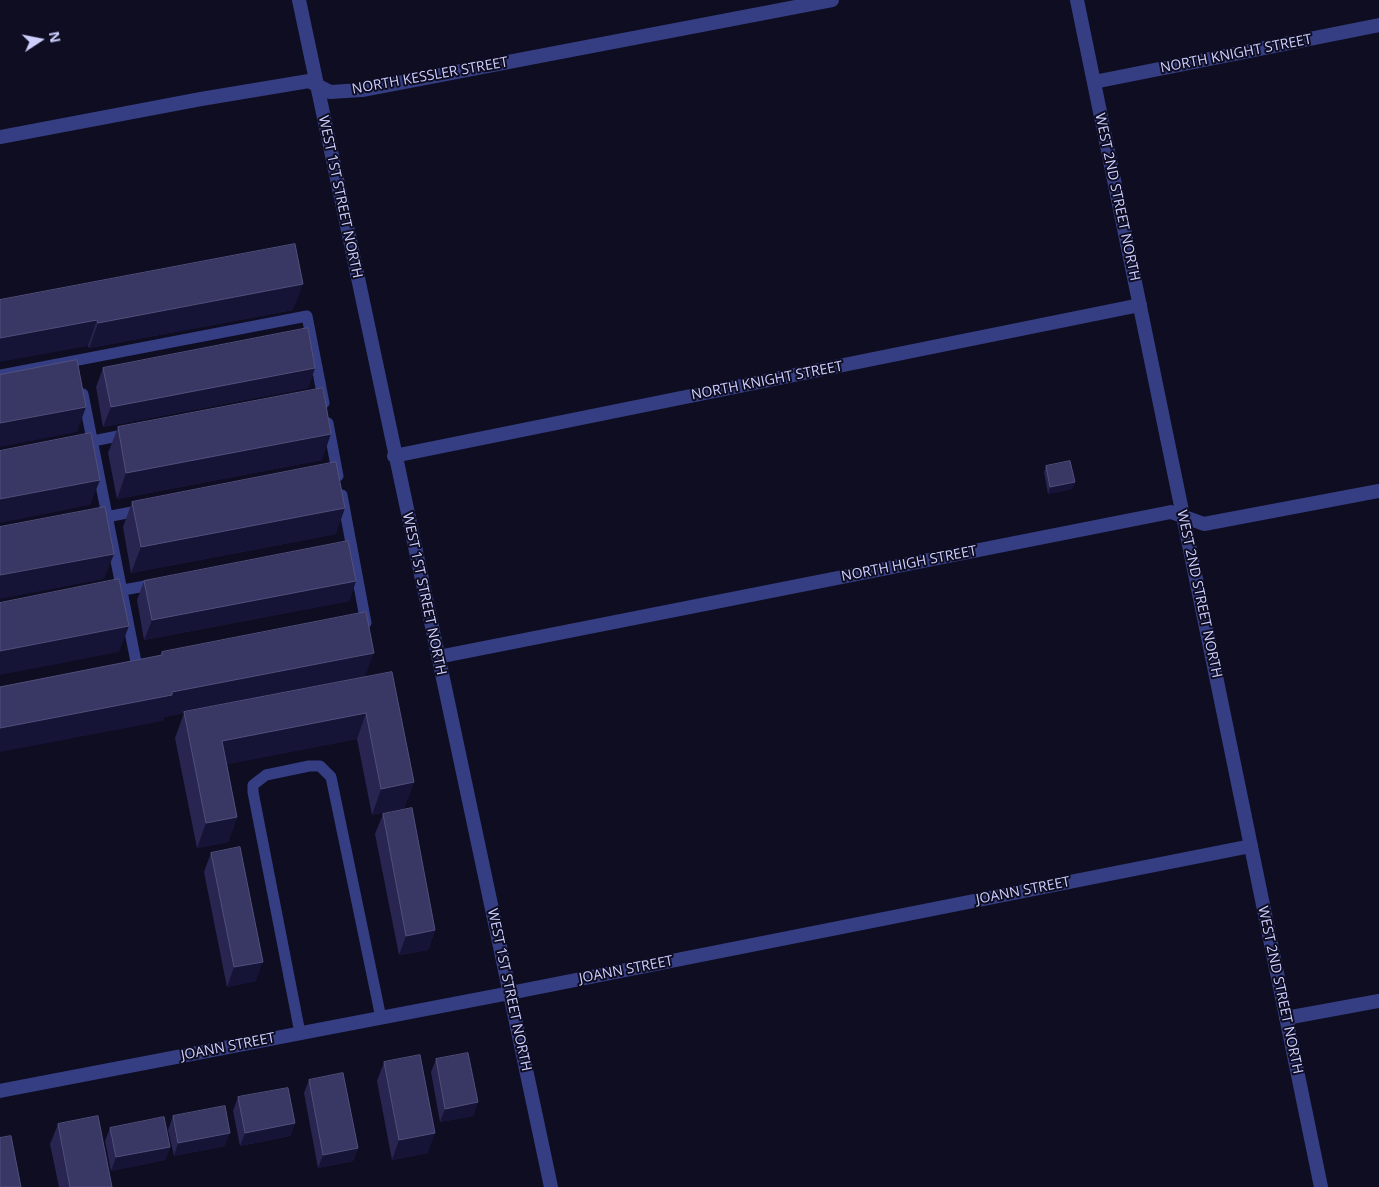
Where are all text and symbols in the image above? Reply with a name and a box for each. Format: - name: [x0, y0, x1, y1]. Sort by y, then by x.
- north arrow: [15, 15, 65, 65]
- text: N: [45, 30, 66, 44]
- street label: NORTH KNIGHT STREET: [1159, 31, 1313, 77]
- street label: NORTH KESSLER STREET: [351, 54, 509, 98]
- street label: WEST 2ND STREET NORTH: [1091, 112, 1143, 282]
- street label: WEST 1ST STREET NORTH: [315, 114, 365, 280]
- street label: NORTH KNIGHT STREET: [690, 358, 844, 404]
- street label: WEST 2ND STREET NORTH: [1173, 509, 1225, 679]
- street label: WEST 1ST STREET NORTH: [399, 511, 449, 677]
- street label: NORTH HIGH STREET: [840, 543, 978, 585]
- street label: JOANN STREET: [975, 874, 1071, 908]
- street label: WEST 2ND STREET NORTH: [1254, 905, 1306, 1075]
- street label: WEST 1ST STREET NORTH: [484, 907, 534, 1073]
- street label: JOANN STREET: [578, 953, 674, 987]
- street label: JOANN STREET: [180, 1030, 276, 1064]

